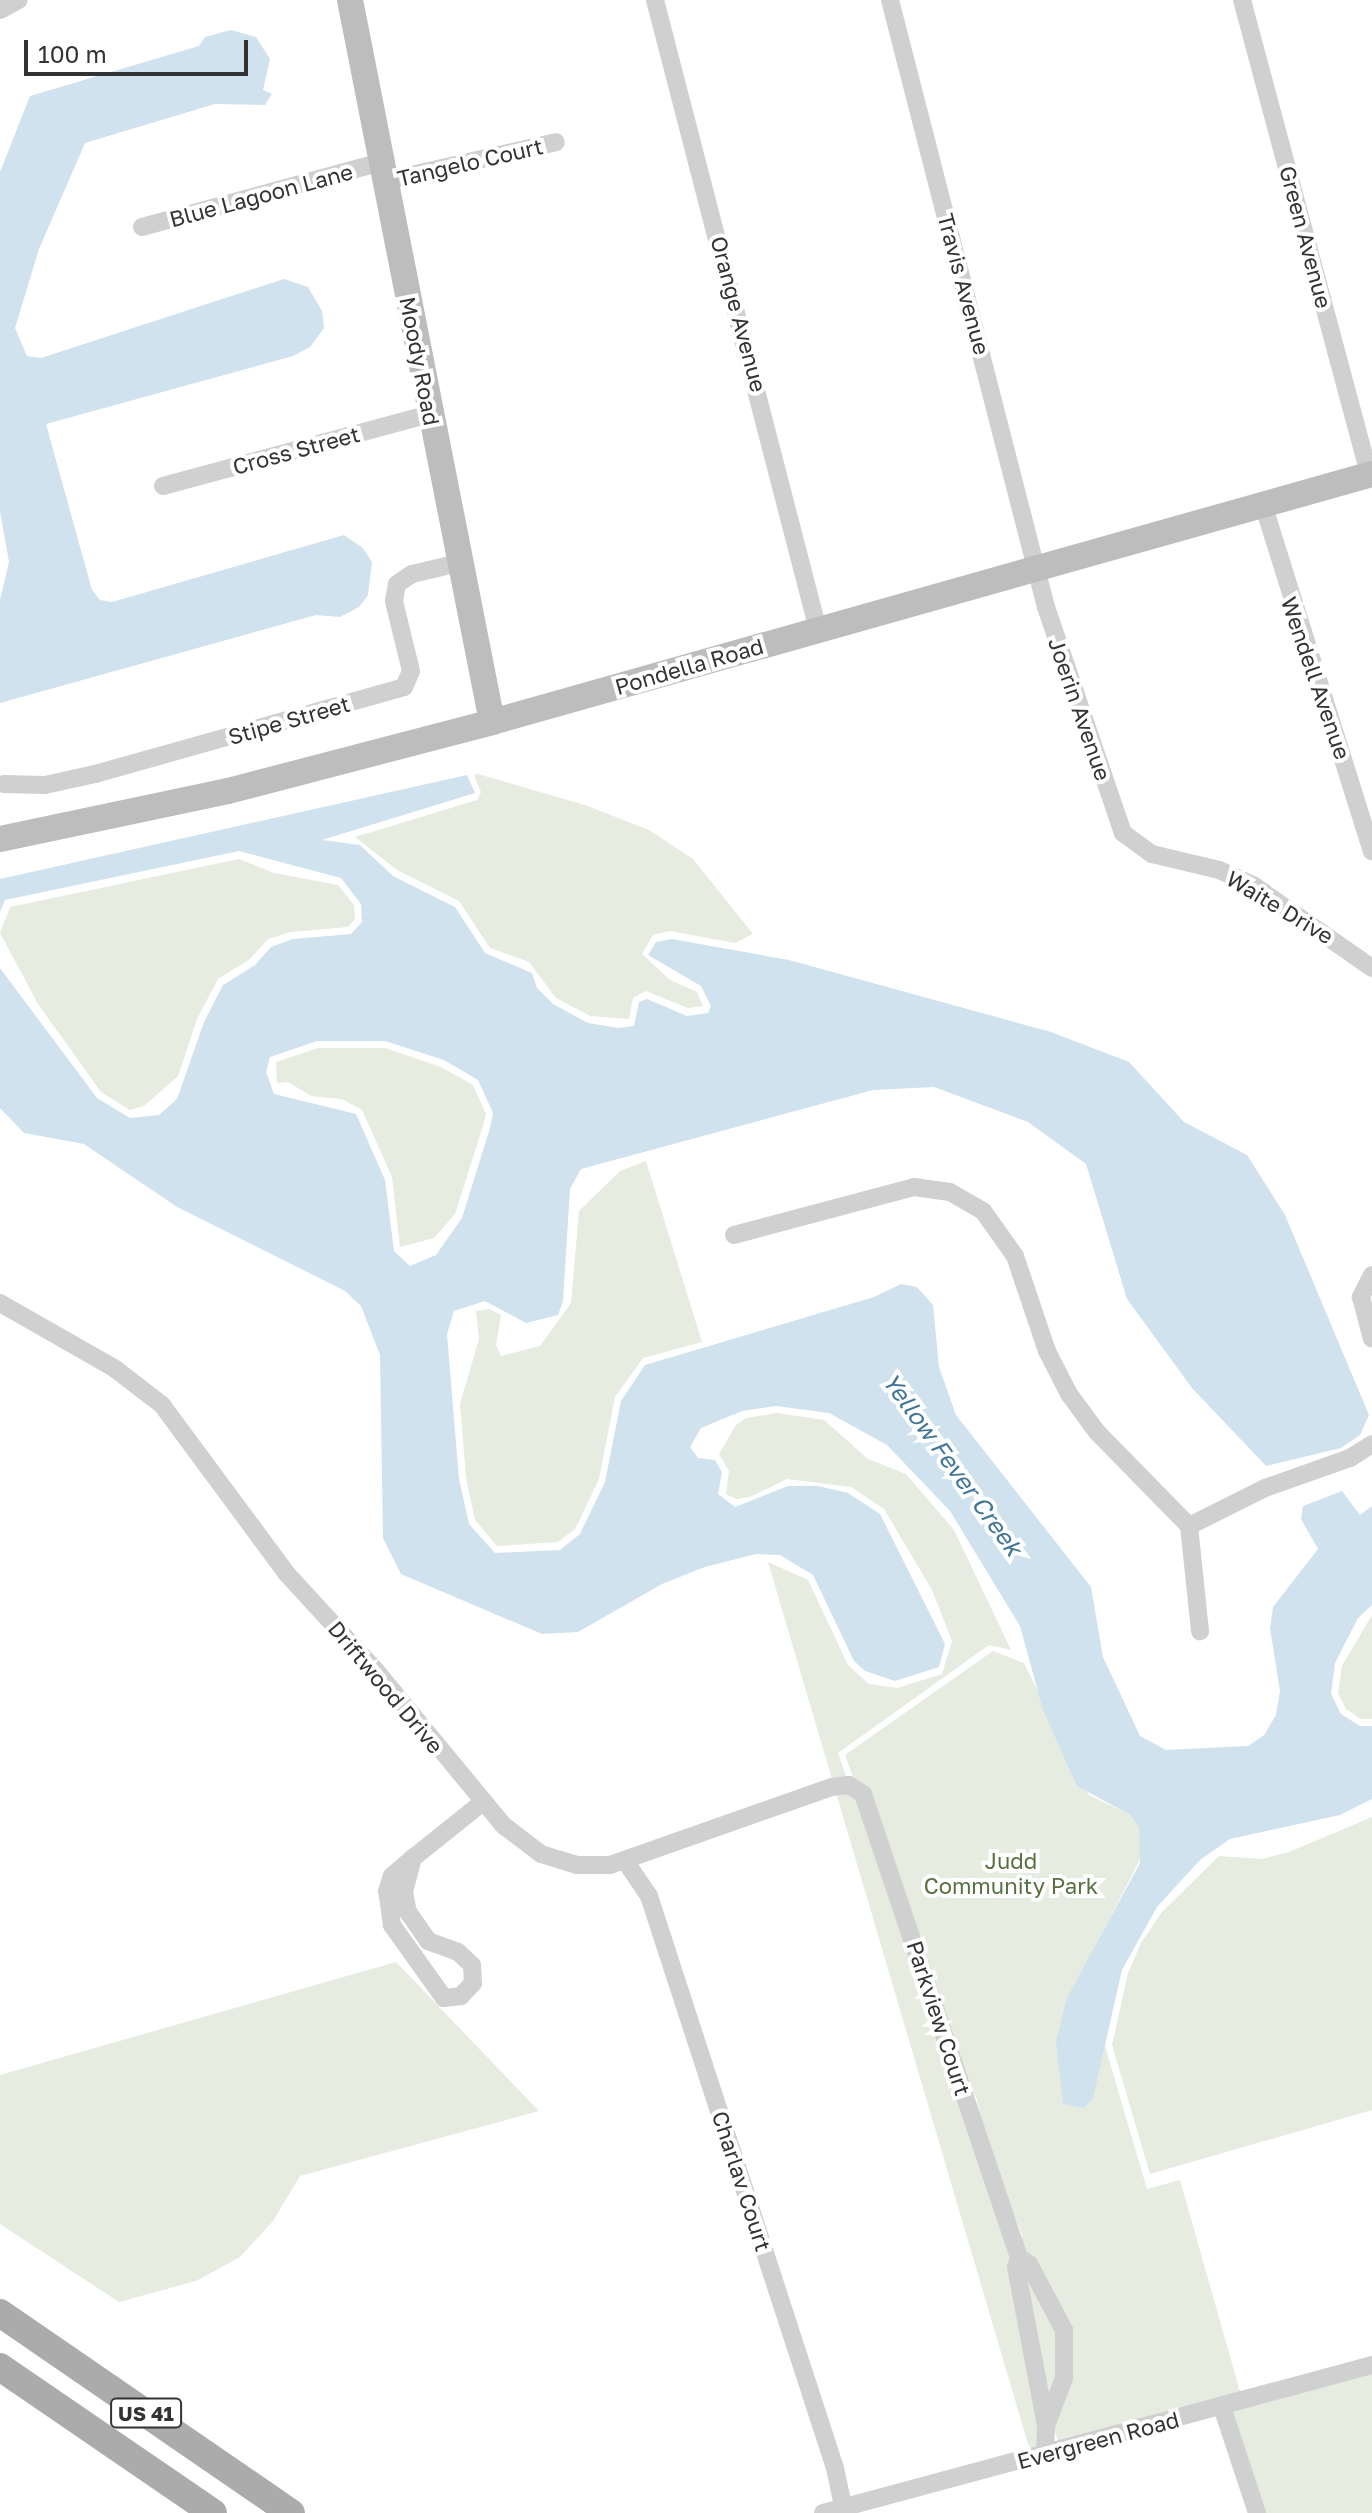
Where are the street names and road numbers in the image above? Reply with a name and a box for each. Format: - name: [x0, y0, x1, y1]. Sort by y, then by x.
- street label: Tangelo Court: [395, 132, 545, 192]
- street label: Blue Lagoon Lane: [166, 158, 356, 232]
- street label: Green Avenue: [1274, 163, 1338, 311]
- street label: Travis Avenue: [932, 211, 996, 357]
- street label: Orange Avenue: [706, 233, 772, 395]
- street label: Moody Road: [395, 294, 445, 428]
- street label: Cross Street: [230, 420, 362, 480]
- street label: Wendell Avenue: [1276, 593, 1356, 763]
- street label: Pondella Road: [612, 632, 766, 700]
- street label: Joerin Avenue: [1043, 634, 1117, 784]
- street label: Stipe Street: [225, 690, 353, 750]
- street label: Waite Drive: [1222, 865, 1338, 949]
- street label: Driftwood Drive: [323, 1615, 449, 1759]
- street label: Parkview Court: [902, 1937, 976, 2099]
- street label: Charlav Court: [707, 2108, 777, 2254]
- road number: US 41: [110, 2397, 182, 2429]
- street label: Evergreen Road: [1014, 2406, 1182, 2474]

